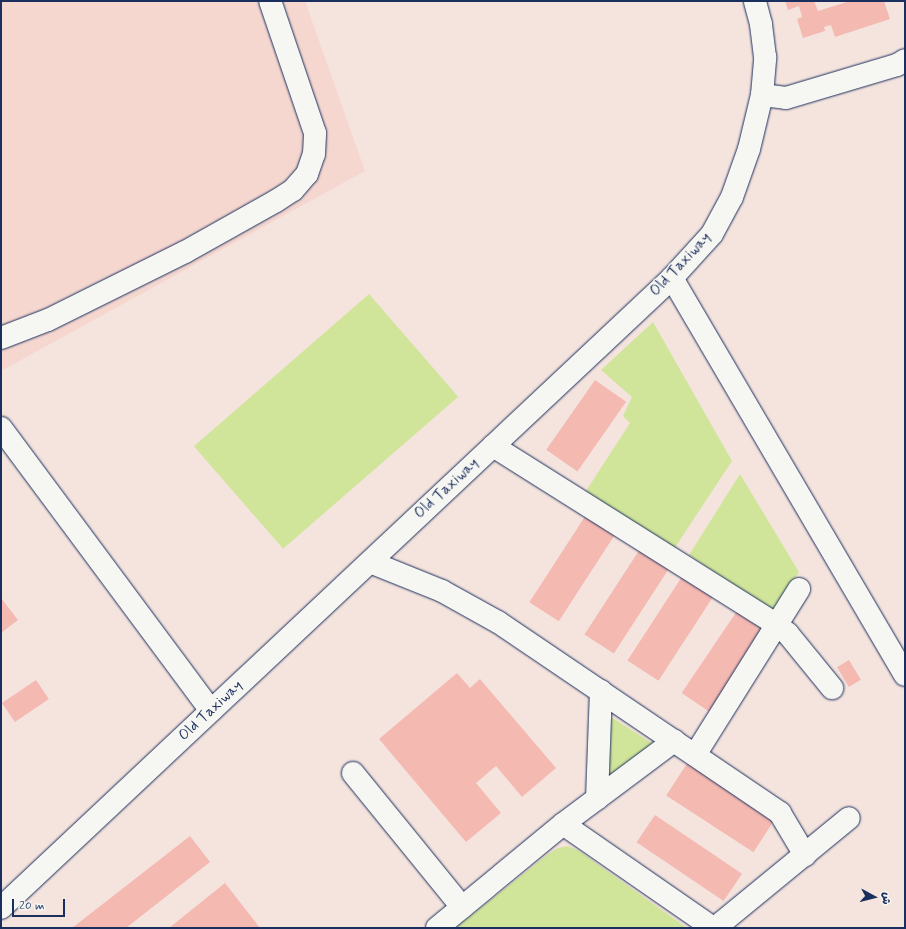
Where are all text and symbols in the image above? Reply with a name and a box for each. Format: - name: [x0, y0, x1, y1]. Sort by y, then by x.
- street label: Old Taxiway: [648, 230, 714, 300]
- street label: Old Taxiway: [412, 456, 482, 522]
- street label: Old Taxiway: [176, 678, 246, 744]
- north arrow: [854, 877, 894, 917]
- scale bar: [14, 891, 67, 917]
- text: ش: [878, 892, 894, 905]
- text: 20 m: [19, 898, 45, 914]

